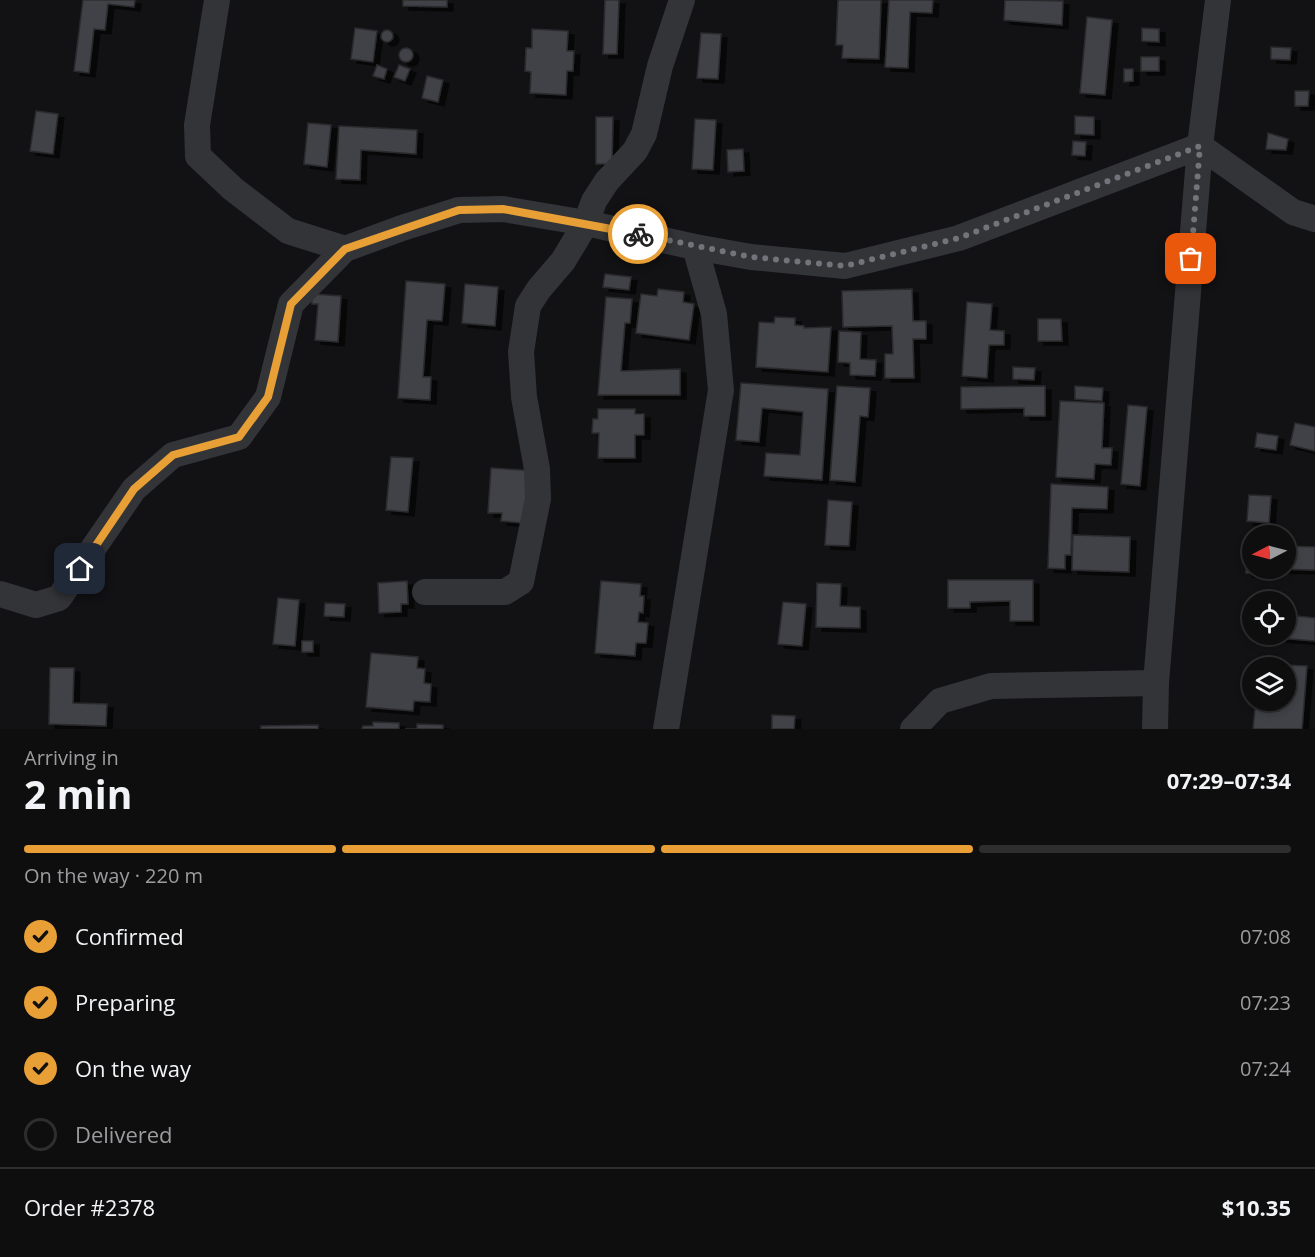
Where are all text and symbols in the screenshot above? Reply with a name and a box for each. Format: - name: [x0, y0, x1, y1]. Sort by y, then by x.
- courier: [608, 204, 668, 264]
- icon: bike: [622, 218, 655, 251]
- pin: [1165, 233, 1216, 284]
- icon: bag: [1174, 242, 1207, 275]
- north arrow: [1242, 525, 1296, 579]
- map controls: [1242, 525, 1296, 711]
- pin: [54, 543, 105, 594]
- icon: home: [63, 552, 96, 585]
- button: locate: [1242, 591, 1296, 645]
- button: layers: [1242, 657, 1296, 711]
- text: Arriving in: [24, 744, 119, 771]
- text: 07:29–07:34: [1167, 765, 1291, 795]
- text: 2 min: [24, 767, 132, 820]
- text: On the way · 220 m: [24, 862, 203, 889]
- icon: check: [24, 920, 57, 953]
- text: Confirmed: [75, 921, 184, 951]
- text: 07:08: [1240, 923, 1291, 950]
- icon: check: [24, 986, 57, 1019]
- text: Preparing: [75, 987, 175, 1017]
- text: 07:23: [1240, 989, 1291, 1016]
- icon: check: [24, 1052, 57, 1085]
- text: On the way: [75, 1053, 191, 1083]
- text: 07:24: [1240, 1055, 1291, 1082]
- text: Delivered: [75, 1119, 173, 1149]
- text: Order #2378: [24, 1192, 155, 1222]
- text: $10.35: [1222, 1192, 1291, 1222]

